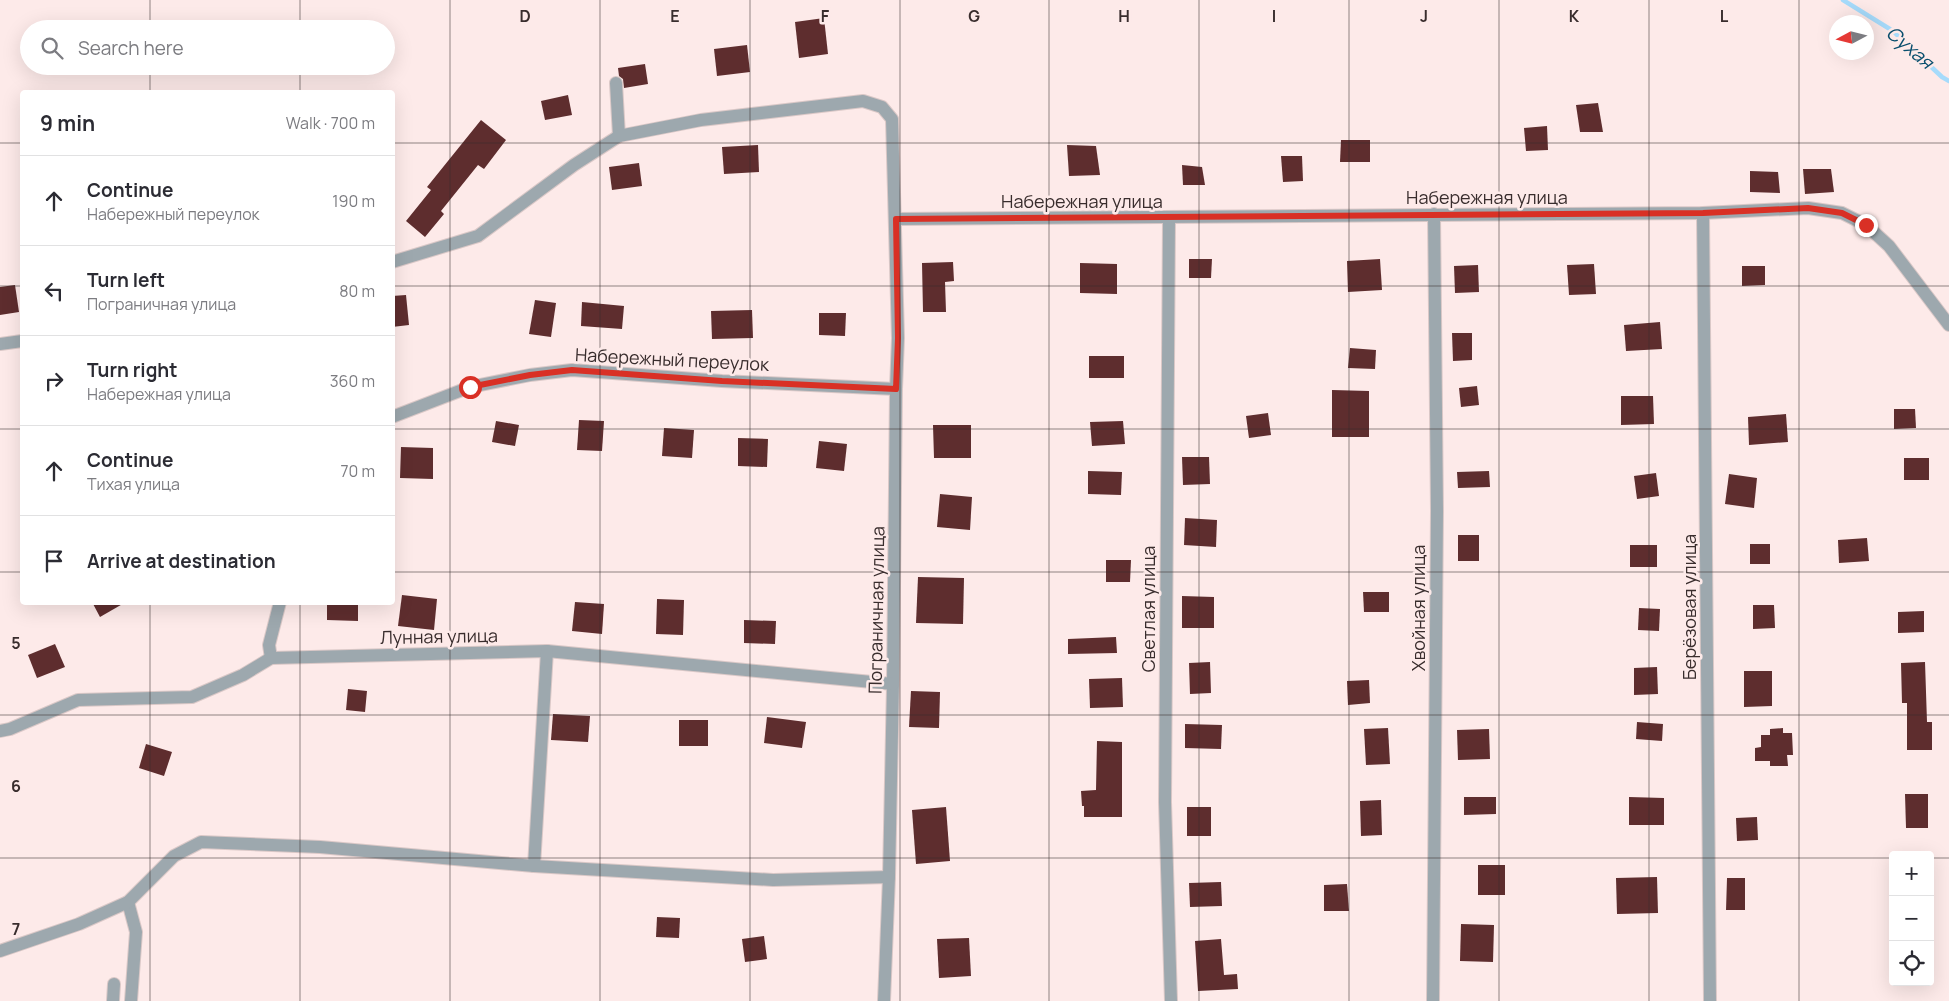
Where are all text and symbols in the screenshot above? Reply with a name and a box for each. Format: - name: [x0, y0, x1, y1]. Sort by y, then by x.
- text: D: [519, 5, 531, 27]
- text: E: [670, 5, 680, 27]
- text: F: [821, 5, 830, 27]
- text: G: [968, 5, 980, 27]
- text: H: [1118, 5, 1130, 27]
- text: I: [1272, 5, 1276, 27]
- text: J: [1420, 5, 1428, 27]
- text: K: [1569, 5, 1580, 27]
- text: L: [1720, 5, 1729, 27]
- north arrow: [1829, 15, 1874, 60]
- search box: [20, 20, 395, 75]
- water label: Сухая: [1881, 20, 1940, 75]
- icon: search: [38, 34, 66, 62]
- text: Search here: [78, 35, 184, 61]
- text: 9 min: [40, 109, 95, 137]
- text: Walk · 700 m: [286, 112, 375, 134]
- text: Continue: [87, 177, 173, 203]
- street label: Набережная улица: [1406, 185, 1568, 209]
- icon: ahead: [40, 187, 68, 215]
- street label: Набережная улица: [1001, 189, 1163, 213]
- text: 190 m: [332, 190, 375, 212]
- text: Набережный переулок: [87, 203, 260, 225]
- route end: [1855, 214, 1878, 237]
- text: Turn left: [87, 267, 165, 293]
- icon: left: [40, 277, 68, 305]
- text: 80 m: [339, 280, 375, 302]
- text: Пограничная улица: [87, 293, 236, 315]
- street label: Набережный переулок: [574, 342, 771, 376]
- text: Turn right: [87, 357, 177, 383]
- icon: right: [40, 367, 68, 395]
- text: 360 m: [330, 370, 375, 392]
- route start: [459, 376, 482, 399]
- text: Набережная улица: [87, 383, 231, 405]
- text: Continue: [87, 447, 173, 473]
- icon: ahead: [40, 457, 68, 485]
- text: 70 m: [340, 460, 375, 482]
- text: Тихая улица: [87, 473, 180, 495]
- street label: Пограничная улица: [863, 526, 889, 694]
- street label: Берёзовая улица: [1677, 534, 1701, 680]
- street label: Хвойная улица: [1406, 545, 1430, 671]
- street label: Светлая улица: [1136, 546, 1160, 672]
- icon: arrive: [40, 547, 68, 575]
- text: Arrive at destination: [87, 548, 276, 574]
- street label: Лунная улица: [380, 623, 498, 649]
- text: 5: [11, 632, 21, 654]
- text: 6: [11, 775, 21, 797]
- map controls: [1889, 851, 1934, 986]
- button: +: [1889, 851, 1934, 896]
- button: −: [1889, 896, 1934, 941]
- text: 7: [12, 918, 20, 940]
- button: locate: [1889, 941, 1934, 986]

